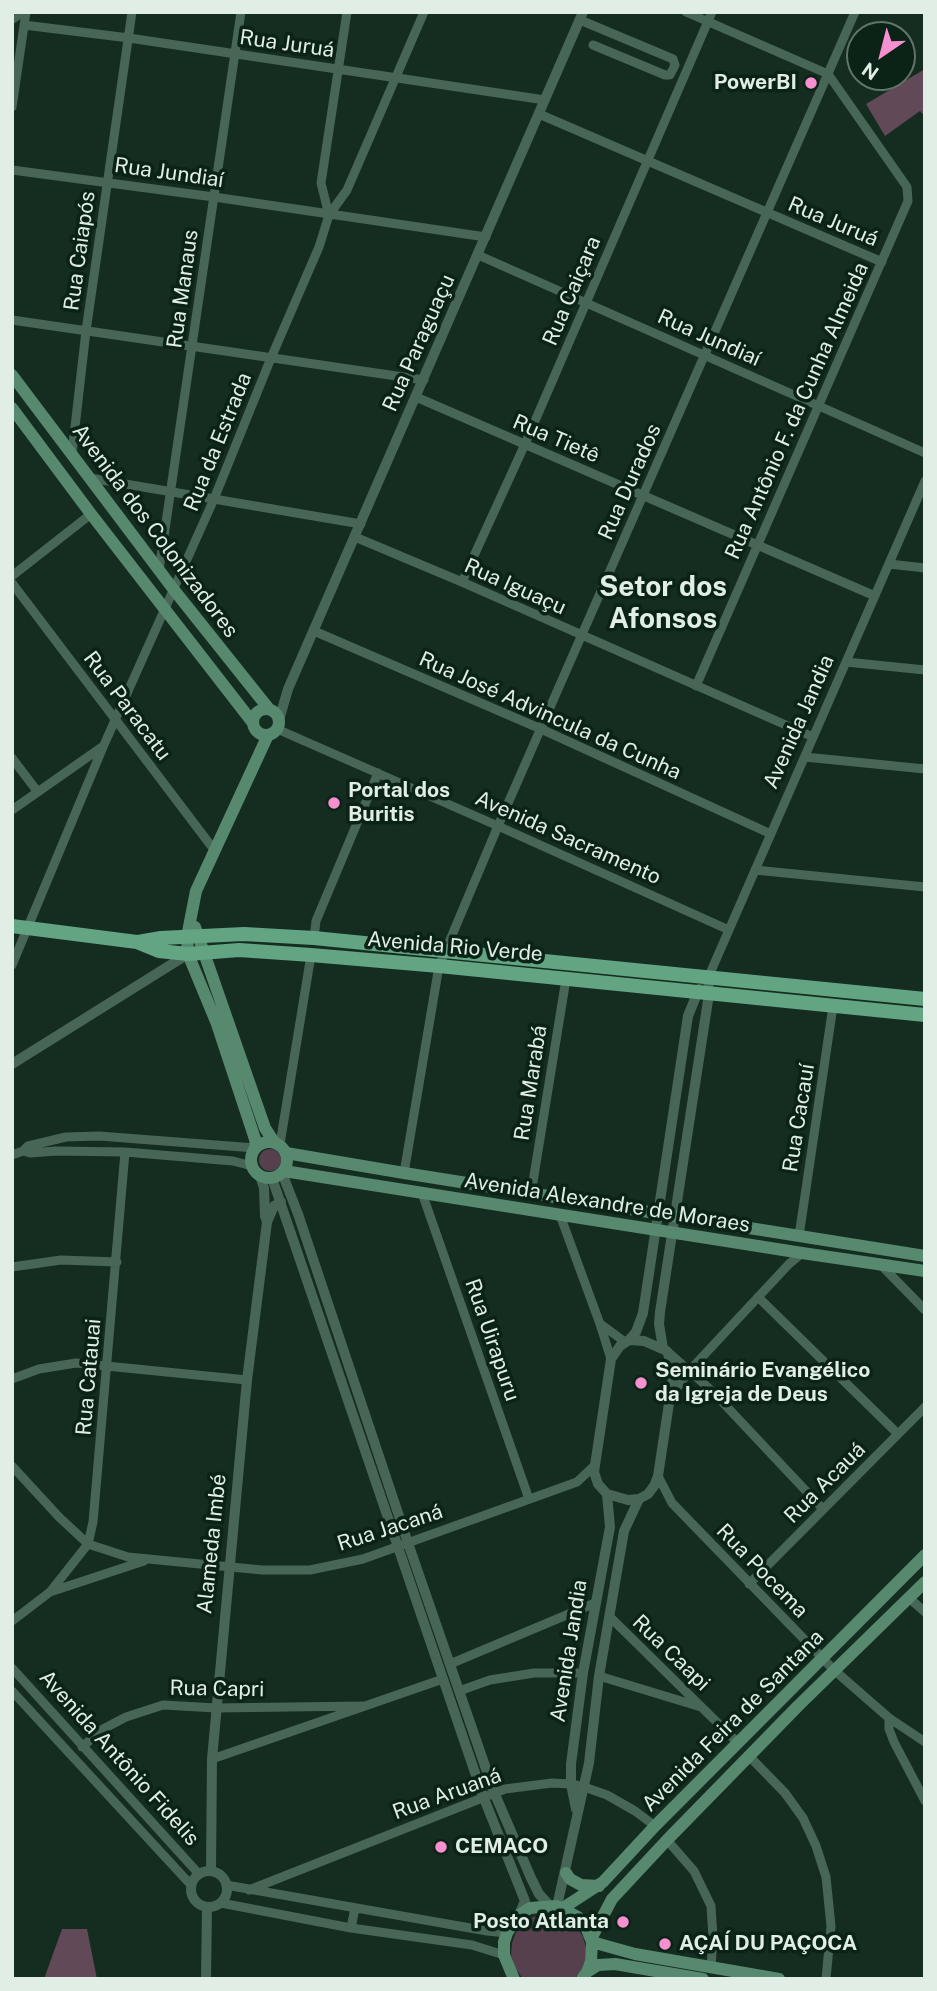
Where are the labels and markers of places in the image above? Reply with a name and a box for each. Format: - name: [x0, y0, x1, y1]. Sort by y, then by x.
- place label: PowerBI: [714, 70, 797, 96]
- marker: PowerBI: [803, 75, 819, 91]
- place label: Portal dos Buritis: [348, 778, 450, 828]
- marker: Portal dos Buritis: [326, 795, 342, 811]
- place label: Seminário Evangélico da Igreja de Deus: [655, 1358, 870, 1408]
- marker: Seminário Evangélico da Igreja de Deus: [633, 1375, 649, 1391]
- place label: CEMACO: [455, 1834, 548, 1860]
- marker: CEMACO: [433, 1839, 449, 1855]
- place label: Posto Atlanta: [473, 1909, 609, 1935]
- marker: Posto Atlanta: [615, 1914, 631, 1930]
- place label: AÇAÍ DU PAÇOCA: [679, 1931, 857, 1957]
- marker: AÇAÍ DU PAÇOCA: [657, 1936, 673, 1952]

